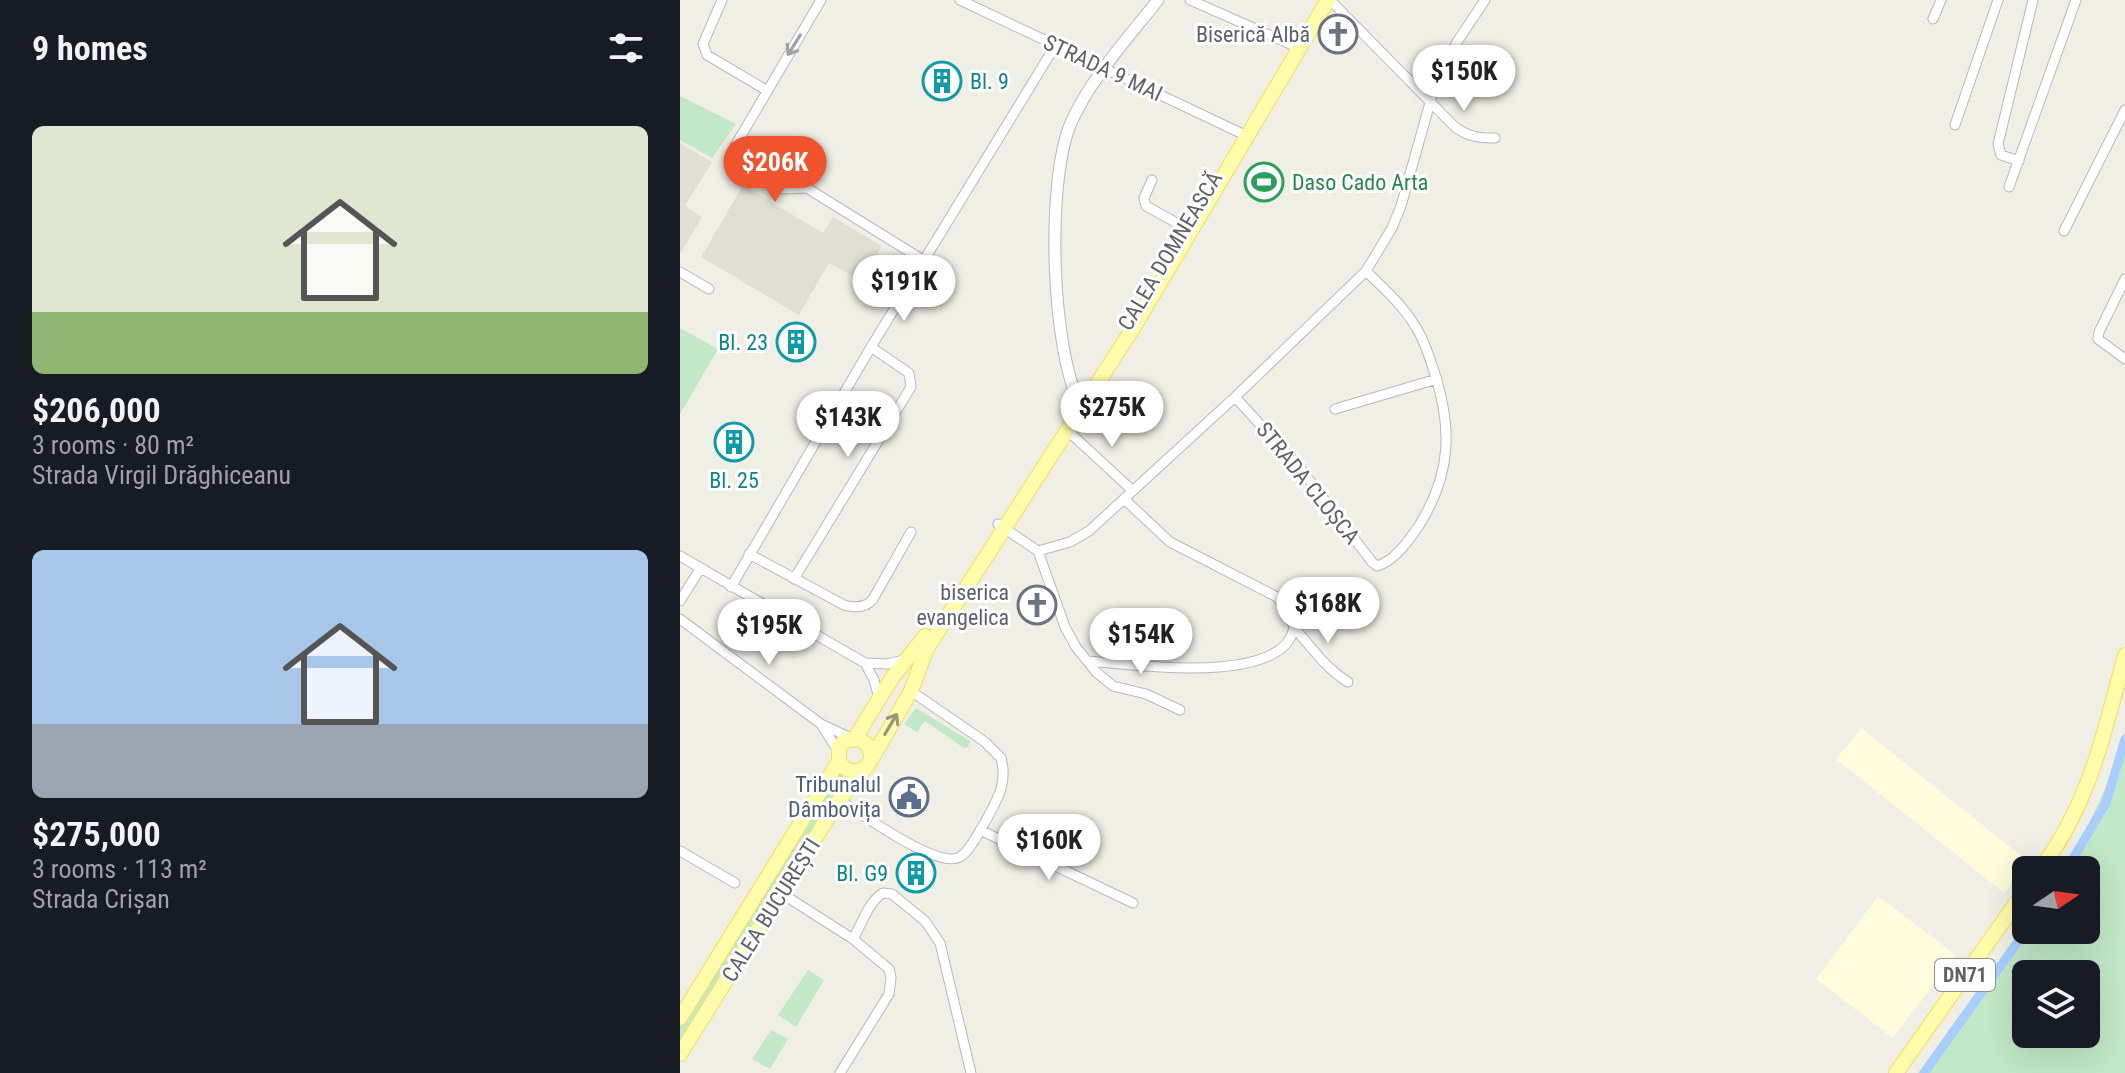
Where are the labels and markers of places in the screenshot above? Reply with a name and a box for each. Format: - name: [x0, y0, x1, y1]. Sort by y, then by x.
- church icon: Biserică Albă: [1317, 13, 1359, 55]
- place label: Biserică Albă: [1196, 22, 1310, 47]
- pin: $150K: [1408, 45, 1520, 113]
- building icon: Bl. 9: [921, 60, 963, 102]
- place label: Bl. 9: [970, 69, 1009, 94]
- pin: $206K: [719, 136, 831, 204]
- sports icon: Daso Cado Arta: [1243, 161, 1285, 203]
- place label: Daso Cado Arta: [1292, 170, 1428, 195]
- pin: $191K: [848, 255, 960, 323]
- building icon: Bl. 23: [775, 321, 817, 363]
- place label: Bl. 23: [718, 330, 768, 355]
- pin: $275K: [1056, 381, 1168, 449]
- pin: $143K: [792, 391, 904, 459]
- building icon: Bl. 25: [713, 421, 755, 463]
- place label: Bl. 25: [709, 468, 759, 493]
- pin: $168K: [1272, 577, 1384, 645]
- place label: biserica evangelica: [916, 580, 1009, 630]
- church icon: biserica evangelica: [1016, 584, 1058, 626]
- pin: $195K: [713, 599, 825, 667]
- pin: $154K: [1085, 608, 1197, 676]
- place label: Tribunalul Dâmbovița: [788, 772, 881, 823]
- public building icon: Tribunalul Dâmbovița: [888, 776, 930, 818]
- pin: $160K: [993, 814, 1105, 882]
- building icon: Bl. G9: [895, 852, 937, 894]
- place label: Bl. G9: [836, 861, 888, 886]

